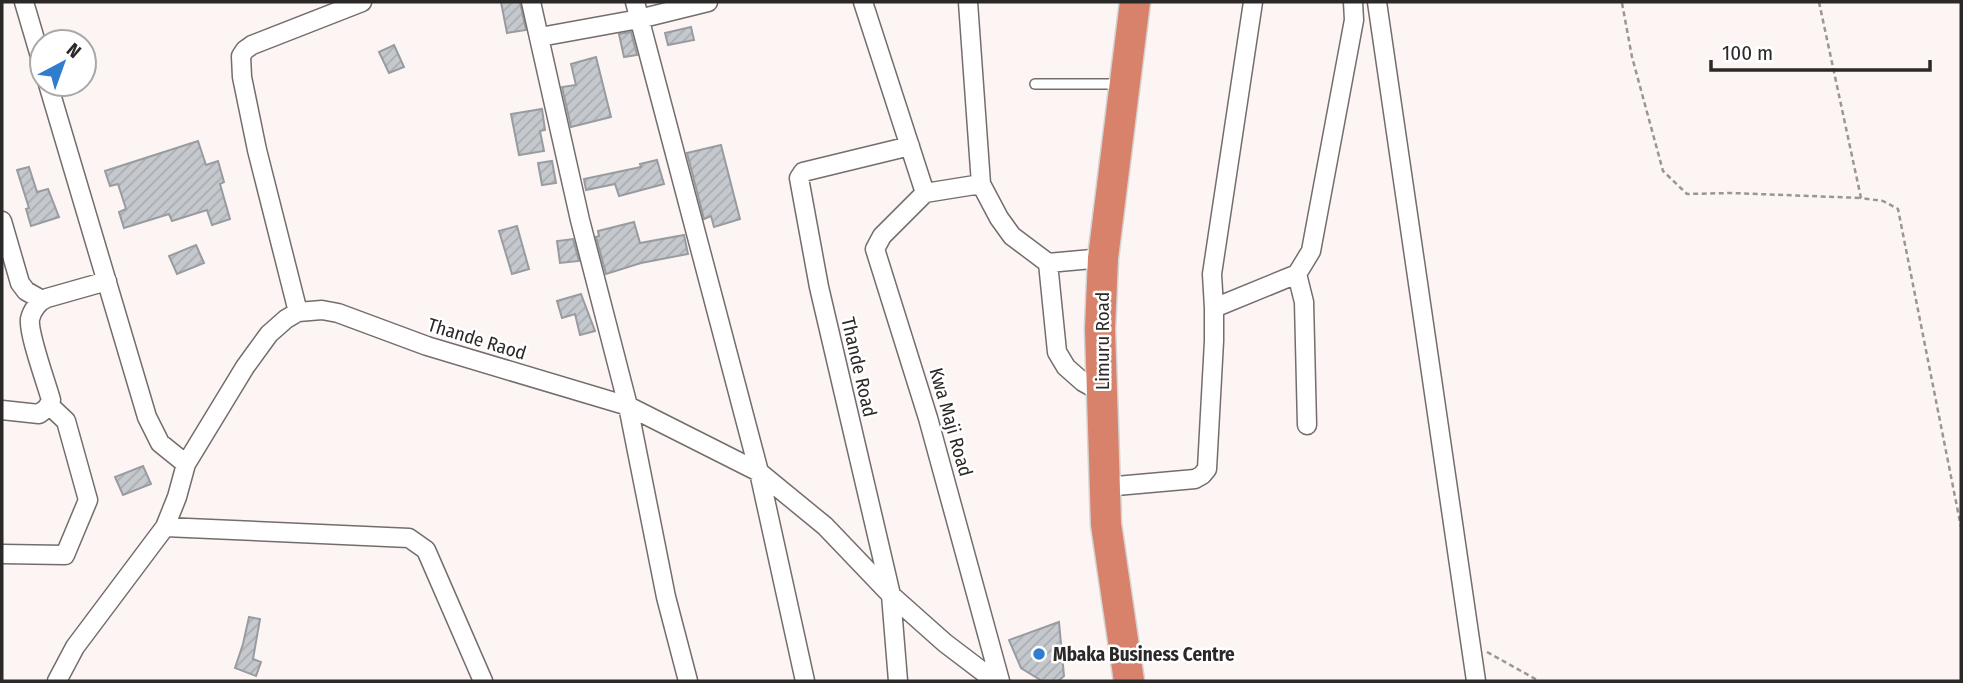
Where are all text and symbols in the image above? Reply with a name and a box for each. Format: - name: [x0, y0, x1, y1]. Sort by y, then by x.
- north arrow: [28, 28, 98, 98]
- scale bar: [1711, 28, 1930, 72]
- text: N: [62, 38, 86, 63]
- text: 100 m: [1722, 40, 1773, 66]
- street label: Limuru Road: [1091, 292, 1114, 390]
- street label: Thande Raod: [425, 313, 529, 365]
- street label: Thande Road: [836, 315, 882, 419]
- street label: Kwa Maji Road: [925, 365, 977, 479]
- place label: Mbaka Business Centre: [1053, 643, 1235, 666]
- marker: Mbaka Business Centre: [1031, 646, 1047, 662]

